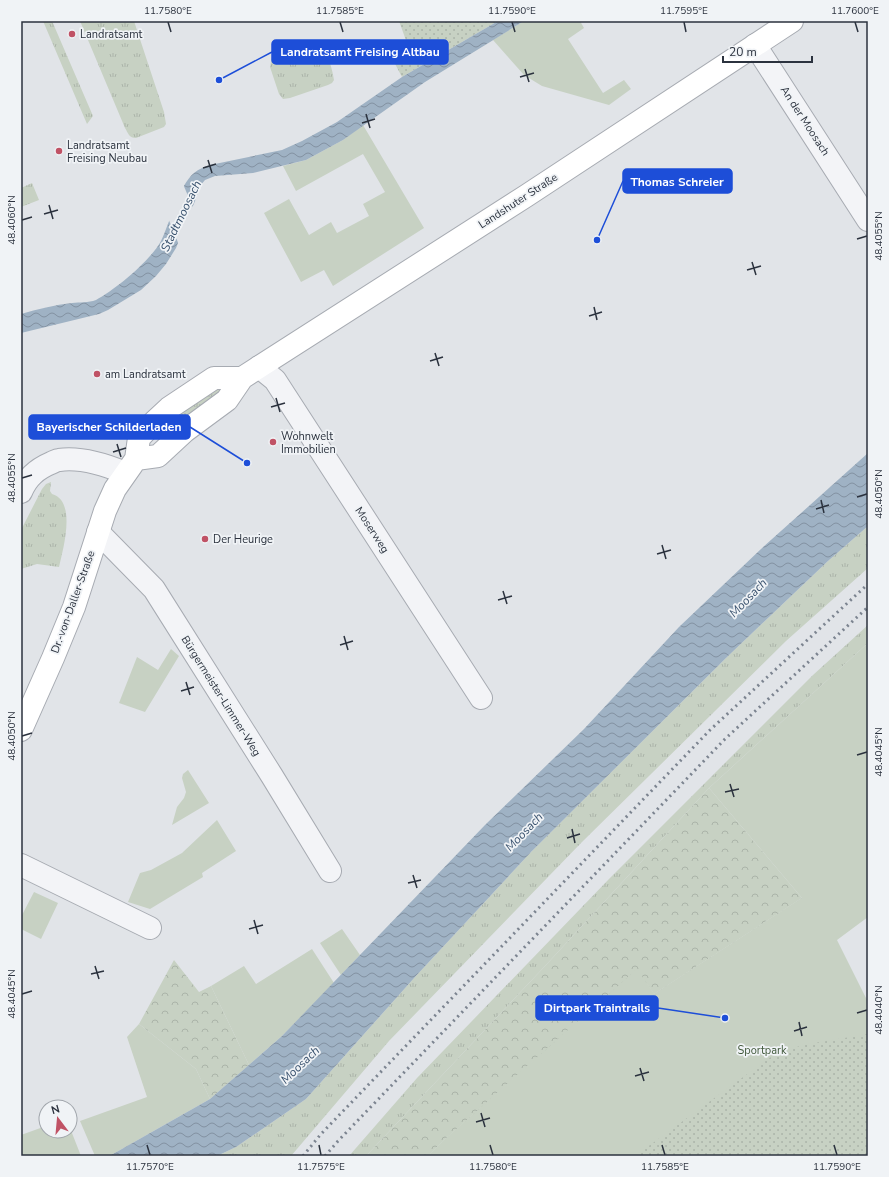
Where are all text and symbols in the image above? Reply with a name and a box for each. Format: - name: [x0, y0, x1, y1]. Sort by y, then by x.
- text: 11.7580°E: [144, 4, 192, 18]
- text: 11.7585°E: [316, 4, 364, 18]
- text: 11.7590°E: [488, 4, 536, 18]
- text: 11.7595°E: [660, 4, 708, 18]
- text: 11.7600°E: [831, 4, 879, 18]
- place label: Landratsamt: [80, 27, 143, 42]
- marker: Landratsamt: [67, 29, 77, 39]
- scale bar: [723, 38, 812, 64]
- callout: Landratsamt Freising Altbau: [272, 40, 448, 64]
- text: Landratsamt Freising Altbau: [280, 44, 440, 60]
- text: 20 m: [729, 44, 757, 60]
- street label: An der Moosach: [777, 83, 833, 159]
- place label: Landratsamt Freising Neubau: [67, 138, 147, 166]
- marker: Landratsamt Freising Neubau: [54, 146, 64, 156]
- callout: Thomas Schreier: [623, 169, 732, 193]
- street label: Landshuter Straße: [476, 170, 561, 232]
- text: Thomas Schreier: [630, 174, 724, 190]
- water label: Stadtmoosach: [157, 178, 205, 254]
- text: 48.4060°N: [5, 195, 19, 245]
- text: 48.4055°N: [872, 211, 886, 261]
- place label: am Landratsamt: [105, 367, 186, 382]
- marker: am Landratsamt: [92, 369, 102, 379]
- callout: Bayerischer Schilderladen: [29, 415, 190, 439]
- text: Bayerischer Schilderladen: [37, 419, 181, 435]
- place label: Wohnwelt Immobilien: [281, 429, 336, 457]
- marker: Wohnwelt Immobilien: [268, 437, 278, 447]
- text: 48.4055°N: [5, 453, 19, 503]
- text: 48.4050°N: [872, 469, 886, 519]
- street label: Moserweg: [351, 504, 393, 556]
- place label: Der Heurige: [213, 532, 273, 547]
- marker: Der Heurige: [200, 534, 210, 544]
- street label: Dr.-von-Daller-Straße: [47, 548, 99, 655]
- water label: Moosach: [726, 575, 771, 621]
- street label: Bürgermeister-Limmer-Weg: [178, 633, 264, 759]
- text: 48.4050°N: [5, 711, 19, 761]
- text: 48.4045°N: [872, 727, 886, 777]
- water label: Moosach: [502, 809, 547, 855]
- text: 48.4045°N: [5, 969, 19, 1019]
- text: 48.4040°N: [872, 985, 886, 1035]
- callout: Dirtpark Traintrails: [536, 996, 658, 1020]
- text: Dirtpark Traintrails: [544, 1000, 650, 1016]
- water label: Moosach: [277, 1042, 323, 1087]
- park label: Sportpark: [737, 1043, 787, 1058]
- north arrow: [38, 1099, 78, 1139]
- text: N: [49, 1102, 61, 1118]
- text: 11.7570°E: [126, 1160, 174, 1174]
- text: 11.7575°E: [297, 1160, 345, 1174]
- text: 11.7580°E: [469, 1160, 517, 1174]
- text: 11.7585°E: [641, 1160, 689, 1174]
- text: 11.7590°E: [813, 1160, 861, 1174]

